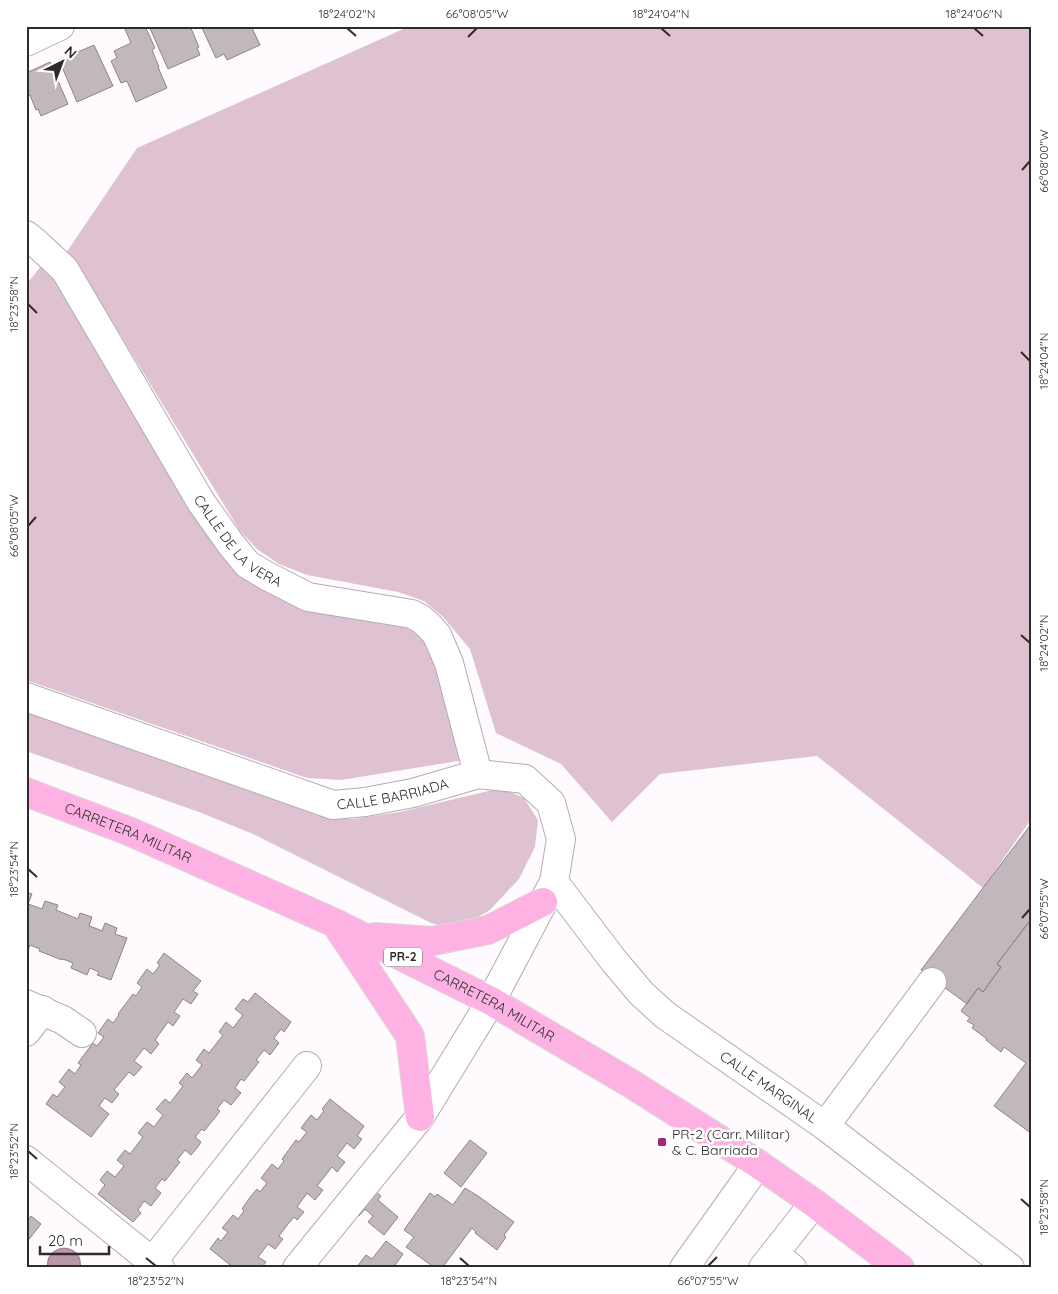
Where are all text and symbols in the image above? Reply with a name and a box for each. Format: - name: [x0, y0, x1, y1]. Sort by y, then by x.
- text: 18°24'02"N: [318, 6, 376, 21]
- text: 66°08'05"W: [446, 6, 509, 21]
- text: 18°24'04"N: [633, 6, 689, 21]
- text: 18°24'06"N: [946, 6, 1002, 21]
- north arrow: [38, 38, 88, 88]
- text: N: [61, 42, 81, 62]
- text: 66°08'00"W: [1036, 129, 1051, 193]
- text: 18°23'58"N: [6, 276, 21, 332]
- text: 18°24'04"N: [1036, 333, 1051, 389]
- street label: CALLE DE LA VERA: [190, 492, 285, 591]
- text: 66°08'05"W: [6, 494, 21, 557]
- text: 18°24'02"N: [1036, 614, 1051, 672]
- street label: CALLE BARRIADA: [336, 774, 450, 814]
- street label: CARRETERA MILITAR: [62, 799, 195, 867]
- text: 18°23'54"N: [6, 841, 21, 897]
- text: 66°07'55"W: [1036, 878, 1051, 940]
- road number: PR-2: [384, 948, 422, 966]
- street label: CARRETERA MILITAR: [431, 965, 558, 1046]
- street label: CALLE MARGINAL: [717, 1047, 822, 1127]
- text: 18°23'52"N: [6, 1123, 21, 1179]
- place label: PR-2 (Carr. Militar) & C. Barriada: [672, 1125, 790, 1159]
- marker: PR-2 (Carr. Militar) & C. Barriada: [656, 1136, 668, 1148]
- text: 18°23'58"N: [1036, 1179, 1051, 1235]
- scale bar: [40, 1224, 109, 1256]
- text: 20 m: [48, 1231, 83, 1250]
- text: 18°23'52"N: [128, 1273, 184, 1288]
- text: 18°23'54"N: [441, 1273, 497, 1288]
- text: 66°07'55"W: [677, 1273, 739, 1288]

